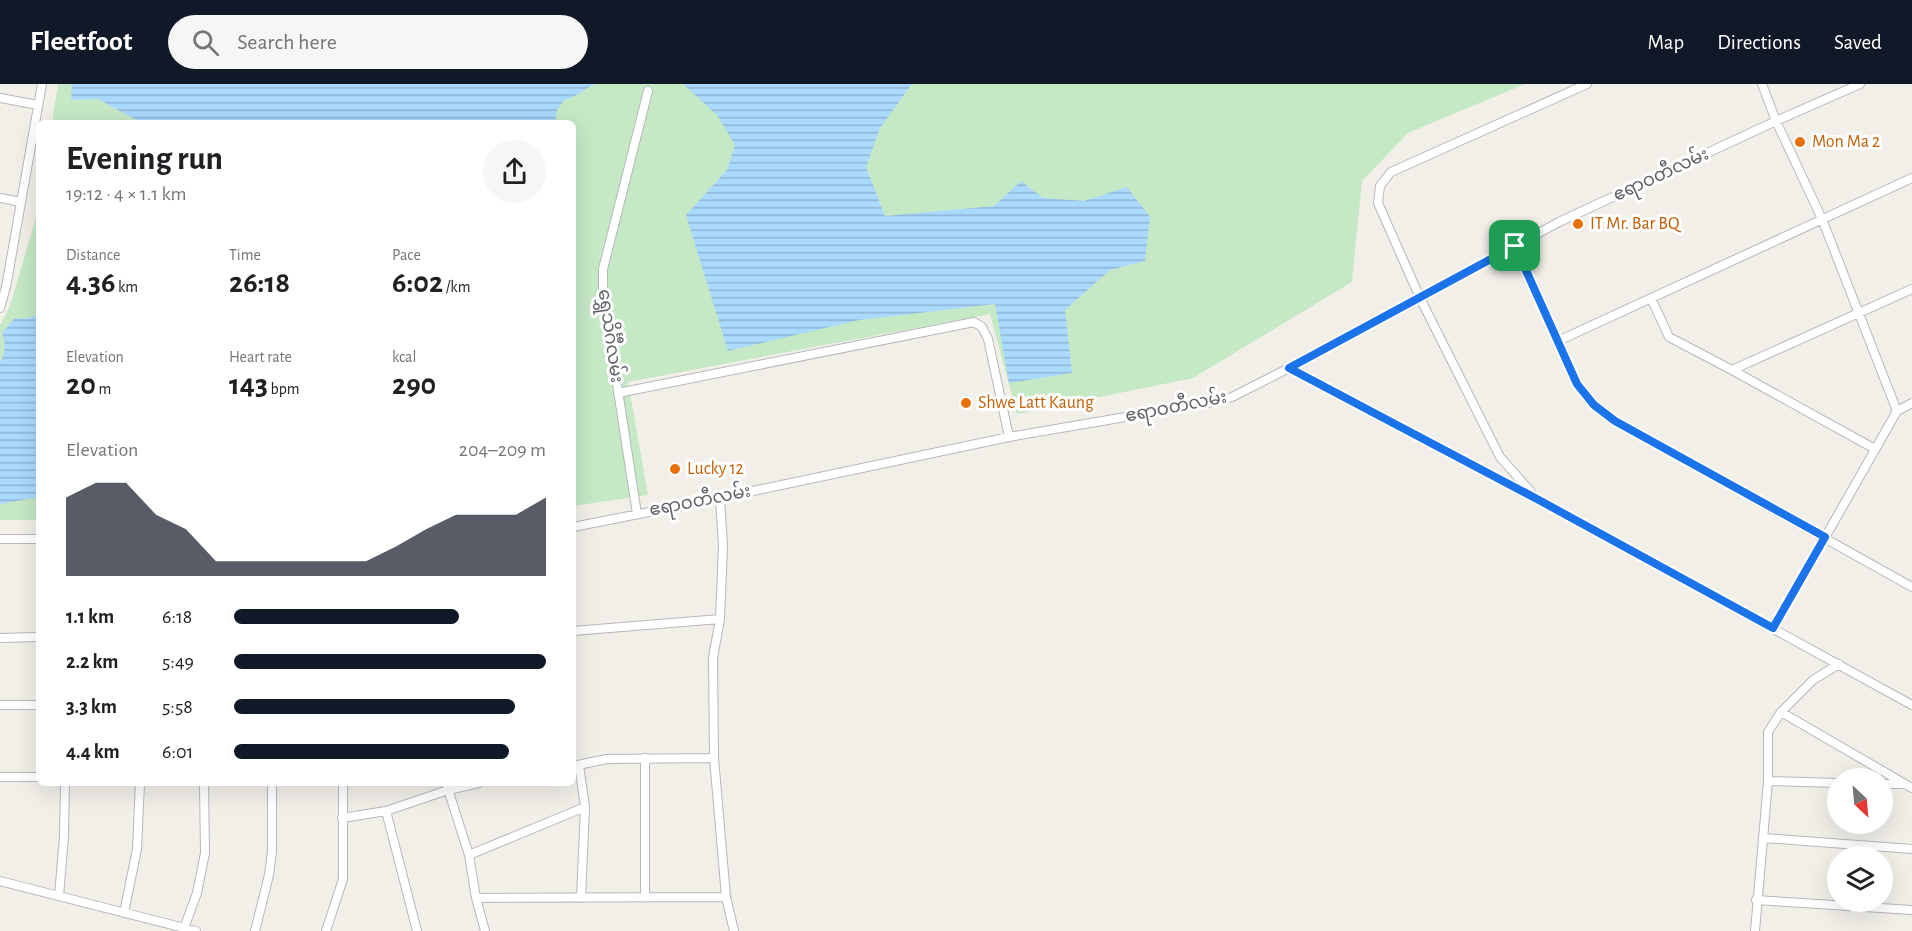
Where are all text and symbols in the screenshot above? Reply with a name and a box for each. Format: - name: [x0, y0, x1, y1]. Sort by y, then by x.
- search box: [168, 15, 588, 69]
- icon: search: [189, 26, 222, 59]
- text: Fleetfoot: [30, 28, 132, 56]
- text: Search here: [237, 31, 337, 53]
- text: Map: [1648, 32, 1684, 53]
- text: Directions: [1717, 32, 1801, 53]
- text: Saved: [1834, 32, 1882, 53]
- place label: Mon Ma 2: [1812, 133, 1880, 151]
- marker: Mon Ma 2: [1793, 135, 1807, 149]
- button: share: [483, 140, 546, 203]
- street label: ဧရာဝတီလမ်း: [1608, 140, 1714, 209]
- text: Evening run: [66, 143, 223, 176]
- text: 19:12 · 4 × 1.1 km: [66, 184, 187, 204]
- place label: IT Mr. Bar BQ: [1590, 215, 1682, 233]
- marker: IT Mr. Bar BQ: [1571, 217, 1585, 231]
- pin: [1489, 220, 1540, 271]
- icon: arrive: [1498, 229, 1531, 262]
- text: Distance: [66, 247, 120, 263]
- text: Time: [229, 247, 261, 263]
- text: Pace: [392, 247, 421, 263]
- text: 4.36: [66, 268, 115, 298]
- text: 26:18: [229, 268, 290, 298]
- text: 6:02: [392, 268, 443, 298]
- text: km: [115, 279, 138, 295]
- text: /km: [443, 279, 470, 295]
- street label: ရွှေသိင်္ဂီလမ်း: [590, 287, 631, 385]
- text: Elevation: [66, 349, 124, 365]
- text: Heart rate: [229, 349, 292, 365]
- text: kcal: [392, 349, 416, 365]
- text: 20: [66, 370, 96, 400]
- text: 143: [229, 370, 268, 400]
- text: 290: [392, 370, 436, 400]
- text: m: [96, 381, 111, 397]
- text: bpm: [268, 381, 299, 397]
- street label: ဧရာဝတီလမ်း: [1123, 382, 1229, 431]
- place label: Shwe Latt Kaung: [978, 394, 1094, 412]
- marker: Shwe Latt Kaung: [959, 396, 973, 410]
- text: Elevation: [66, 440, 138, 460]
- text: 204–209 m: [459, 440, 546, 460]
- place label: Lucky 12: [687, 460, 744, 478]
- marker: Lucky 12: [668, 462, 682, 476]
- street label: ဧရာဝတီလမ်း: [647, 476, 753, 525]
- text: 1.1 km: [66, 607, 114, 627]
- text: 6:18: [162, 607, 192, 627]
- text: 2.2 km: [66, 652, 118, 672]
- text: 5:49: [162, 652, 194, 672]
- text: 3.3 km: [66, 697, 117, 717]
- text: 5:58: [162, 697, 193, 717]
- text: 4.4 km: [66, 742, 120, 762]
- text: 6:01: [162, 742, 193, 762]
- north arrow: [1827, 768, 1893, 834]
- map controls: [1827, 768, 1893, 912]
- button: layers: [1827, 846, 1893, 912]

